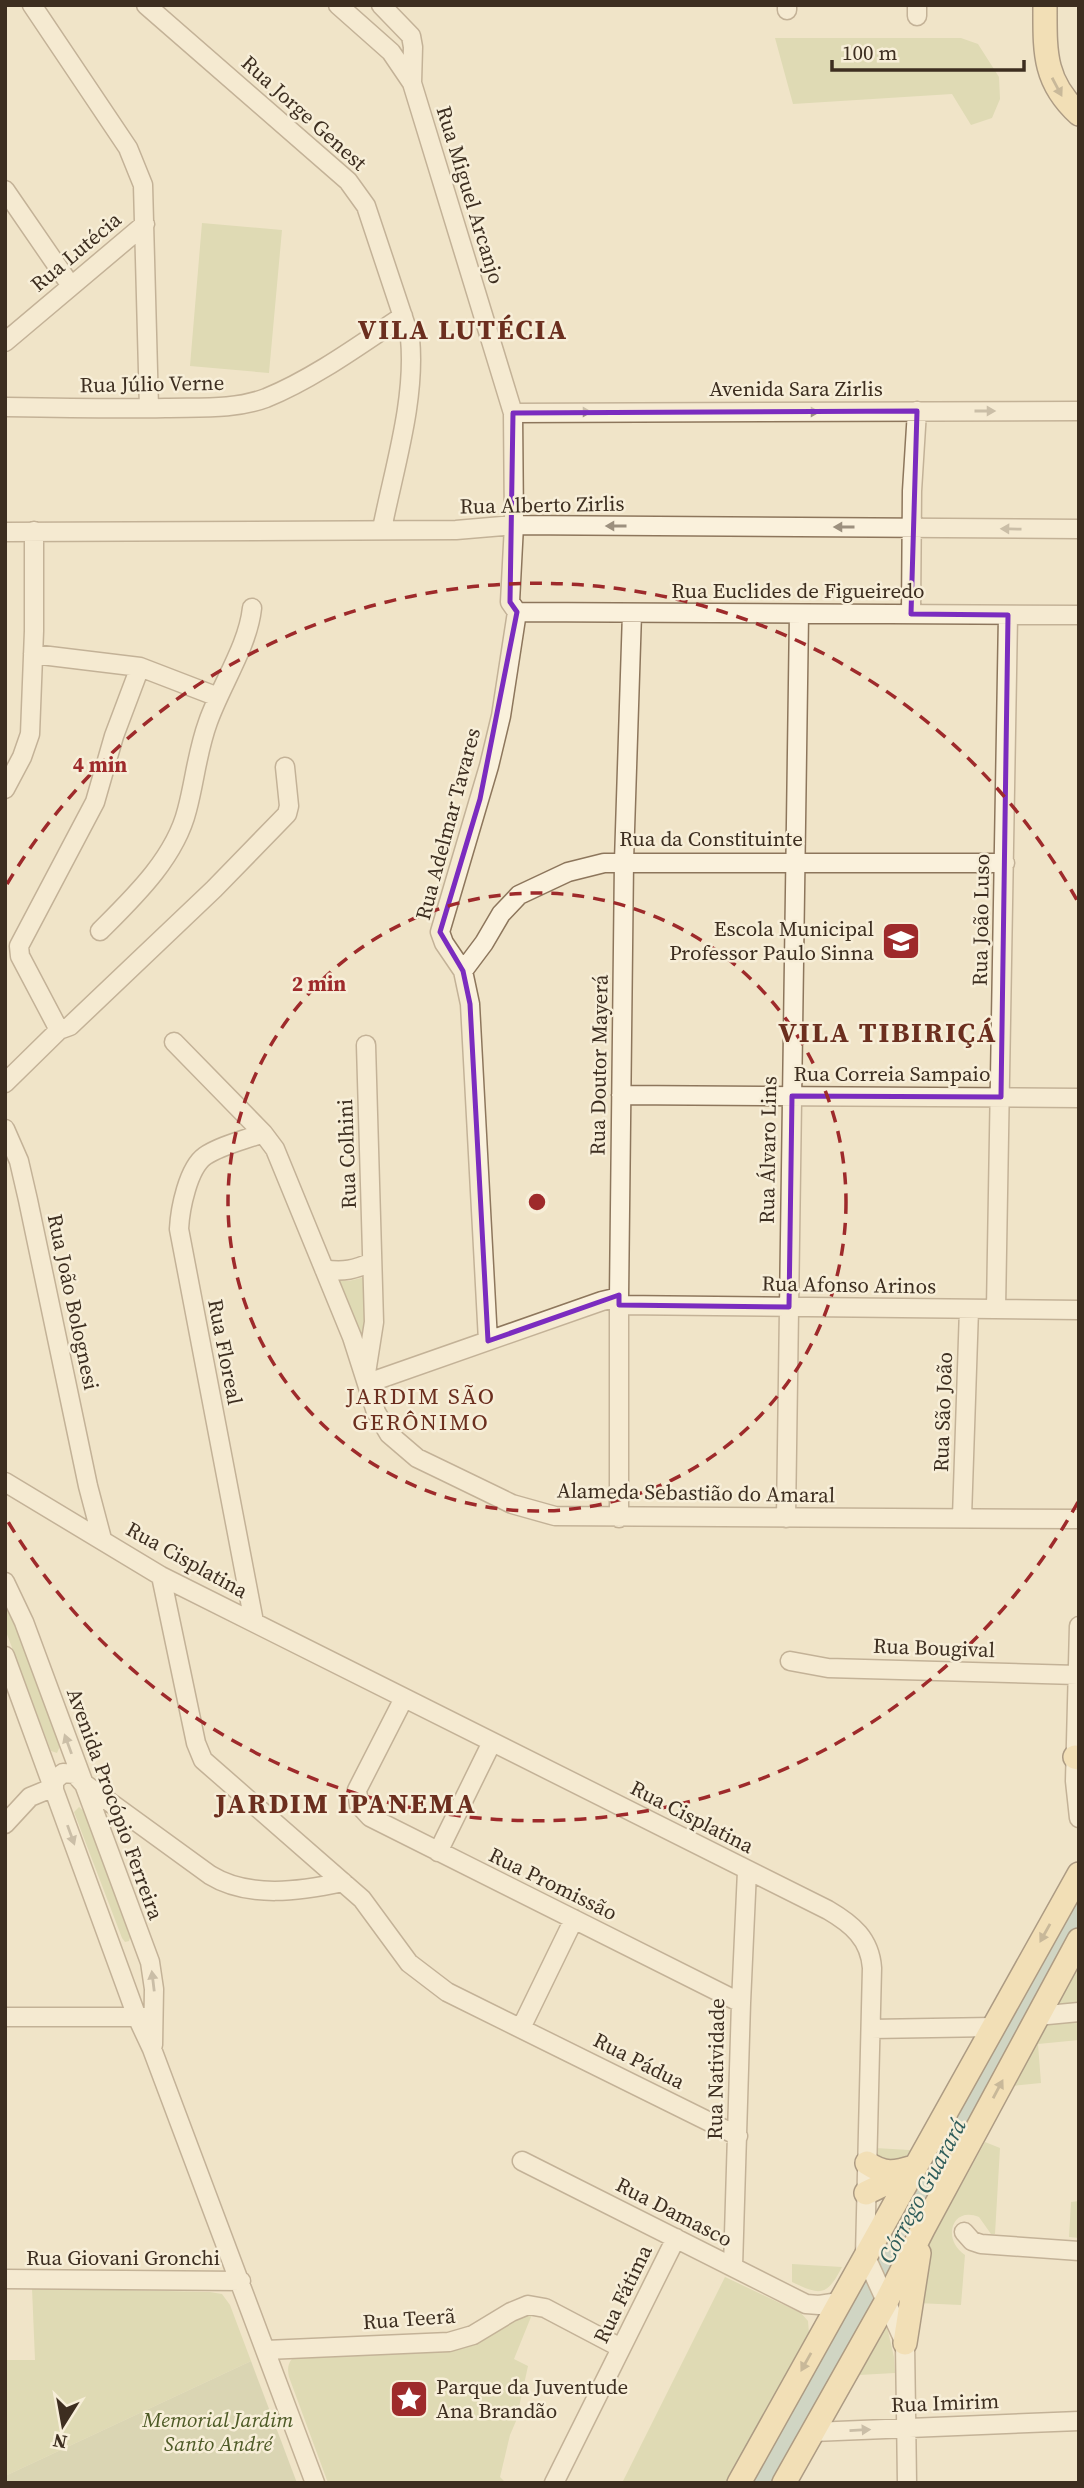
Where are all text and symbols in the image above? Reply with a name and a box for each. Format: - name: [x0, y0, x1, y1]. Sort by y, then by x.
- scale bar: [832, 28, 1024, 72]
- text: 100 m: [842, 38, 897, 67]
- street label: Rua Jorge Genest: [235, 48, 373, 177]
- one-way arrow: [1050, 78, 1062, 98]
- street label: Rua Miguel Arcanjo: [430, 102, 511, 287]
- street label: Rua Lutécia: [24, 205, 127, 298]
- district label: VILA LUTÉCIA: [358, 310, 568, 348]
- street label: Rua Júlio Verne: [79, 368, 225, 399]
- street label: Avenida Sara Zirlis: [709, 374, 883, 403]
- one-way arrow: [974, 405, 996, 417]
- one-way arrow: [571, 406, 593, 418]
- one-way arrow: [798, 406, 820, 418]
- street label: Rua Alberto Zirlis: [459, 489, 625, 520]
- one-way arrow: [605, 520, 627, 532]
- one-way arrow: [833, 521, 855, 533]
- one-way arrow: [999, 523, 1021, 535]
- street label: Rua Euclides de Figueiredo: [671, 576, 925, 605]
- street label: Rua Adelmar Tavares: [408, 725, 487, 923]
- text: 4 min: [73, 750, 127, 779]
- street label: Rua da Constituinte: [619, 824, 803, 853]
- street label: Rua João Luso: [965, 854, 996, 986]
- place label: Escola Municipal Professor Paulo Sinna: [669, 914, 874, 967]
- school or university icon: Escola Municipal Professor Paulo Sinna: [880, 920, 922, 962]
- text: 2 min: [292, 969, 346, 998]
- street label: Rua Doutor Mayerá: [582, 974, 615, 1156]
- district label: VILA TIBIRIÇÁ: [778, 1013, 998, 1051]
- street label: Rua Correia Sampaio: [794, 1059, 990, 1088]
- street label: Rua Álvaro Lins: [752, 1076, 783, 1224]
- street label: Rua Colhini: [330, 1099, 363, 1209]
- centre of rings: [525, 1190, 549, 1214]
- street label: Rua João Bolognesi: [41, 1211, 106, 1393]
- street label: Rua Afonso Arinos: [761, 1268, 937, 1301]
- street label: Rua Floreal: [201, 1296, 250, 1407]
- street label: Rua São João: [926, 1351, 959, 1473]
- district label: JARDIM SÃO GERÔNIMO: [345, 1380, 496, 1438]
- street label: Alameda Sebastião do Amaral: [557, 1476, 835, 1509]
- street label: Rua Cisplatina: [121, 1514, 254, 1605]
- street label: Rua Bougival: [873, 1631, 995, 1664]
- street label: Avenida Procópio Ferreira: [60, 1684, 171, 1924]
- one-way arrow: [62, 1733, 73, 1754]
- street label: Rua Cisplatina: [626, 1773, 759, 1860]
- district label: JARDIM IPANEMA: [213, 1784, 477, 1822]
- one-way arrow: [66, 1824, 77, 1845]
- street label: Rua Promissão: [484, 1840, 622, 1927]
- one-way arrow: [1039, 1924, 1051, 1943]
- one-way arrow: [147, 1969, 158, 1991]
- street label: Rua Natividade: [700, 1998, 731, 2140]
- street label: Rua Pádua: [589, 2025, 690, 2096]
- one-way arrow: [992, 2080, 1004, 2099]
- water label: Córrego Guarará: [870, 2113, 974, 2269]
- street label: Rua Damasco: [611, 2170, 738, 2253]
- street label: Rua Fátima: [586, 2240, 659, 2348]
- street label: Rua Giovani Gronchi: [26, 2243, 220, 2272]
- street label: Rua Teerã: [362, 2301, 457, 2336]
- one-way arrow: [800, 2352, 812, 2372]
- place label: Parque da Juventude Ana Brandão: [436, 2372, 628, 2425]
- place icon: Parque da Juventude Ana Brandão: [388, 2378, 430, 2420]
- street label: Rua Imirim: [890, 2386, 1000, 2419]
- north arrow: [28, 2390, 98, 2460]
- park label: Memorial Jardim Santo André: [142, 2405, 293, 2458]
- one-way arrow: [849, 2424, 871, 2435]
- text: N: [50, 2428, 69, 2456]

